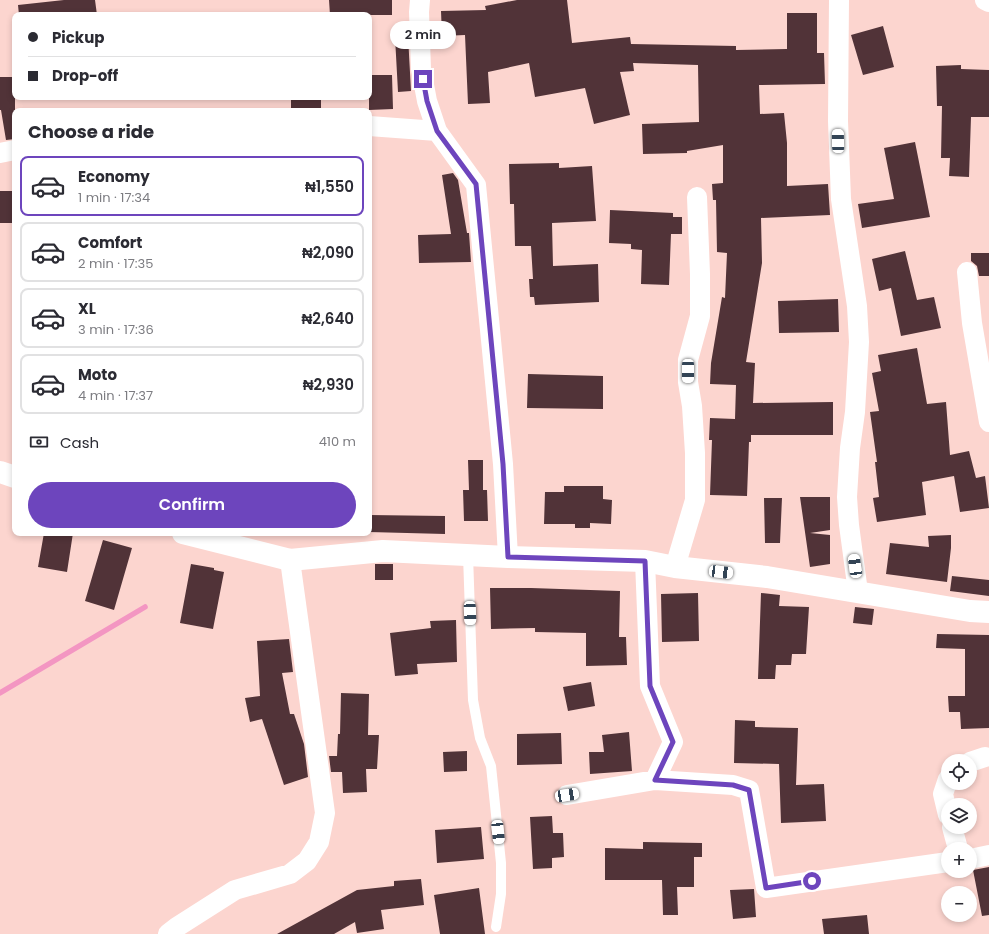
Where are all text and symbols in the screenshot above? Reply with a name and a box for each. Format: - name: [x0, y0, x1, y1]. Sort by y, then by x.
- callout: 2 min: [390, 21, 456, 49]
- text: 2 min: [405, 25, 441, 44]
- text: Pickup: [52, 27, 104, 48]
- text: Drop-off: [52, 65, 118, 86]
- route end: [414, 70, 432, 88]
- text: Choose a ride: [28, 119, 154, 144]
- car: [832, 129, 844, 153]
- text: Economy: [78, 166, 150, 187]
- icon: car: [30, 168, 66, 204]
- text: ₦1,550: [305, 176, 354, 197]
- text: 1 min · 17:34: [78, 188, 150, 207]
- text: Comfort: [78, 232, 142, 253]
- icon: car: [30, 234, 66, 270]
- text: ₦2,090: [302, 242, 354, 263]
- text: 2 min · 17:35: [78, 254, 153, 273]
- text: XL: [78, 298, 96, 319]
- icon: car: [30, 300, 66, 336]
- text: ₦2,640: [302, 308, 354, 329]
- text: 3 min · 17:36: [78, 320, 154, 339]
- car: [682, 359, 694, 383]
- text: Moto: [78, 364, 117, 385]
- icon: car: [30, 366, 66, 402]
- text: ₦2,930: [303, 374, 354, 395]
- text: 4 min · 17:37: [78, 386, 153, 405]
- icon: cash: [28, 431, 50, 453]
- text: Cash: [60, 432, 99, 453]
- text: 410 m: [319, 432, 356, 451]
- button: Confirm: [28, 482, 356, 528]
- car: [847, 553, 863, 579]
- car: [708, 565, 734, 579]
- car: [464, 601, 476, 625]
- map controls: [941, 754, 977, 922]
- button: locate: [941, 754, 977, 790]
- car: [554, 787, 580, 803]
- button: layers: [941, 798, 977, 834]
- car: [491, 819, 505, 845]
- button: +: [941, 842, 977, 878]
- route start: [803, 872, 821, 890]
- button: −: [941, 886, 977, 922]

